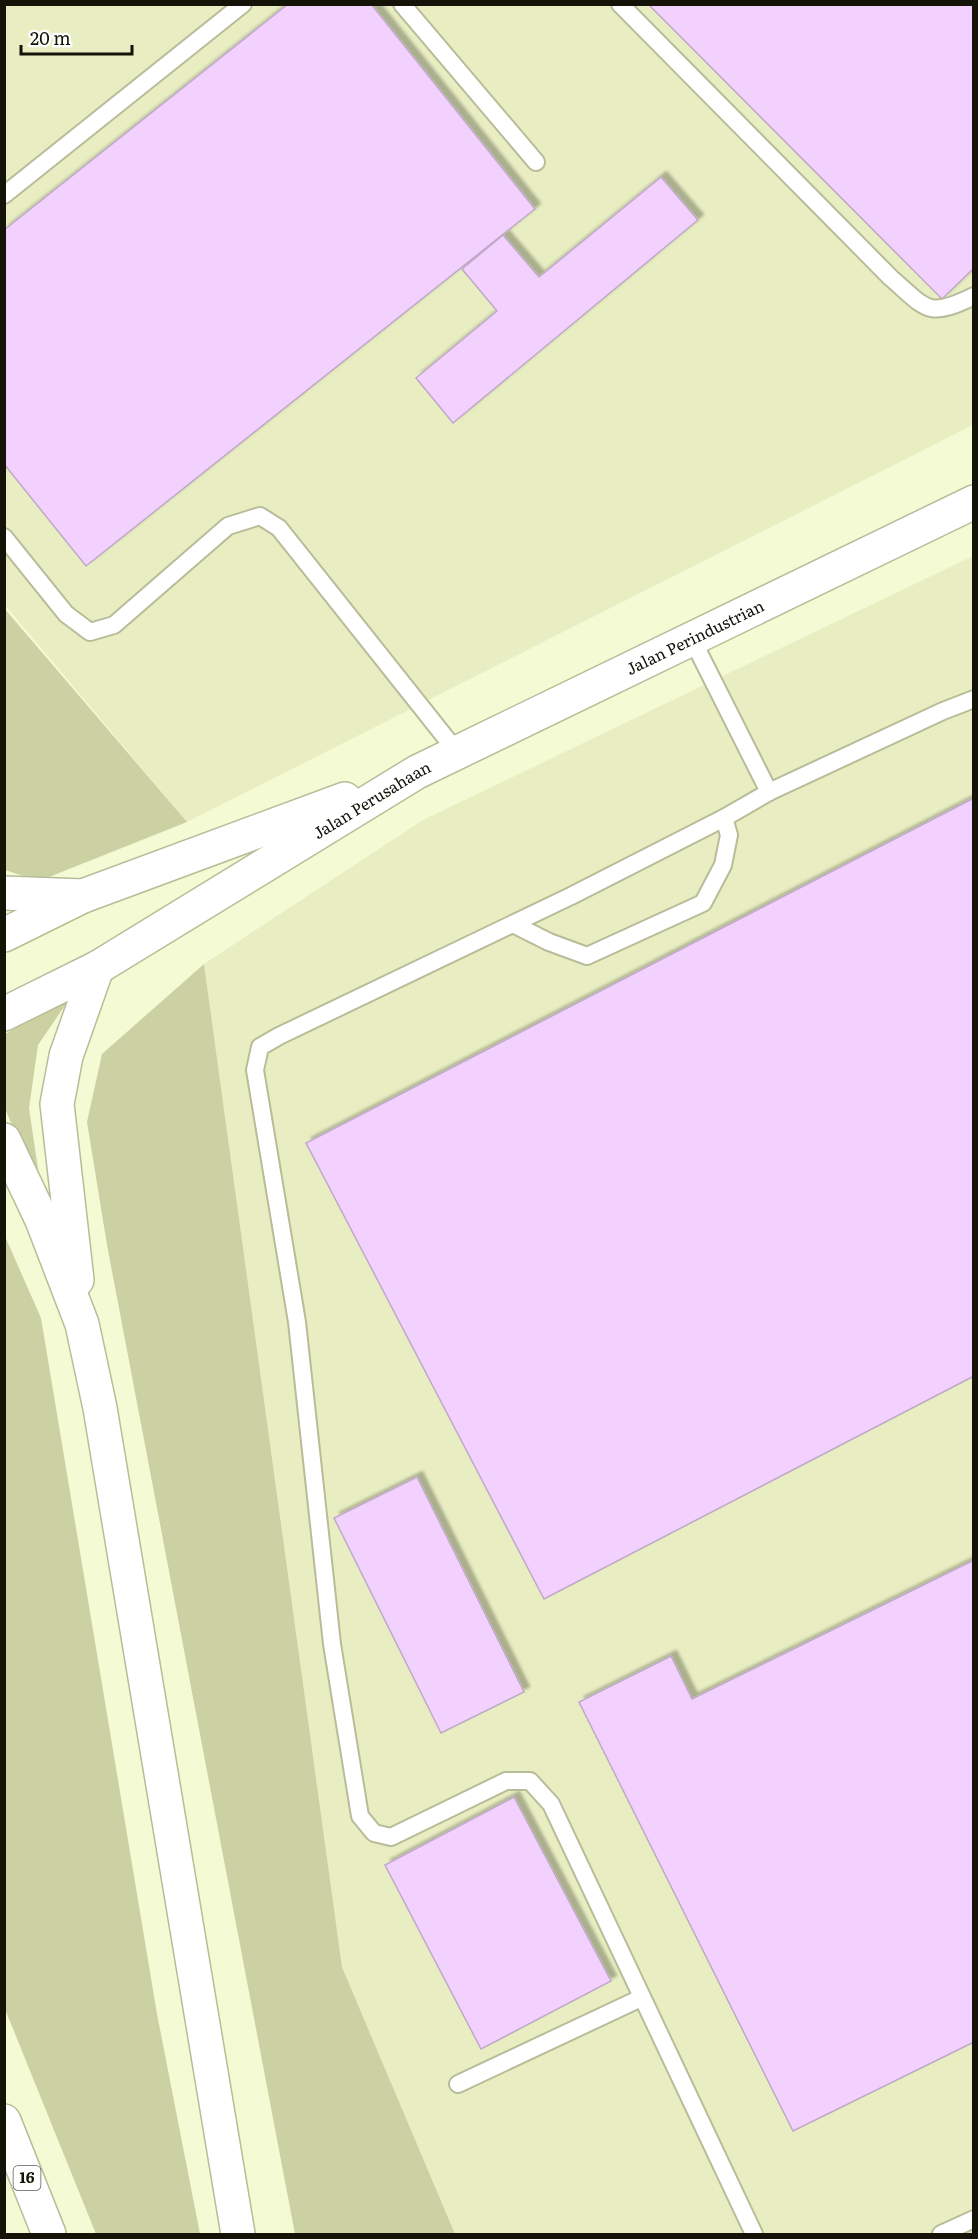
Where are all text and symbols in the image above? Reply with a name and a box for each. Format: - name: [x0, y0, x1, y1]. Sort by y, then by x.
- scale bar: [21, 18, 132, 56]
- text: 20 m: [30, 24, 71, 51]
- street label: Jalan Perindustrian: [622, 592, 768, 680]
- street label: Jalan Perusahaan: [308, 754, 435, 844]
- road number: 16: [14, 2166, 40, 2190]

